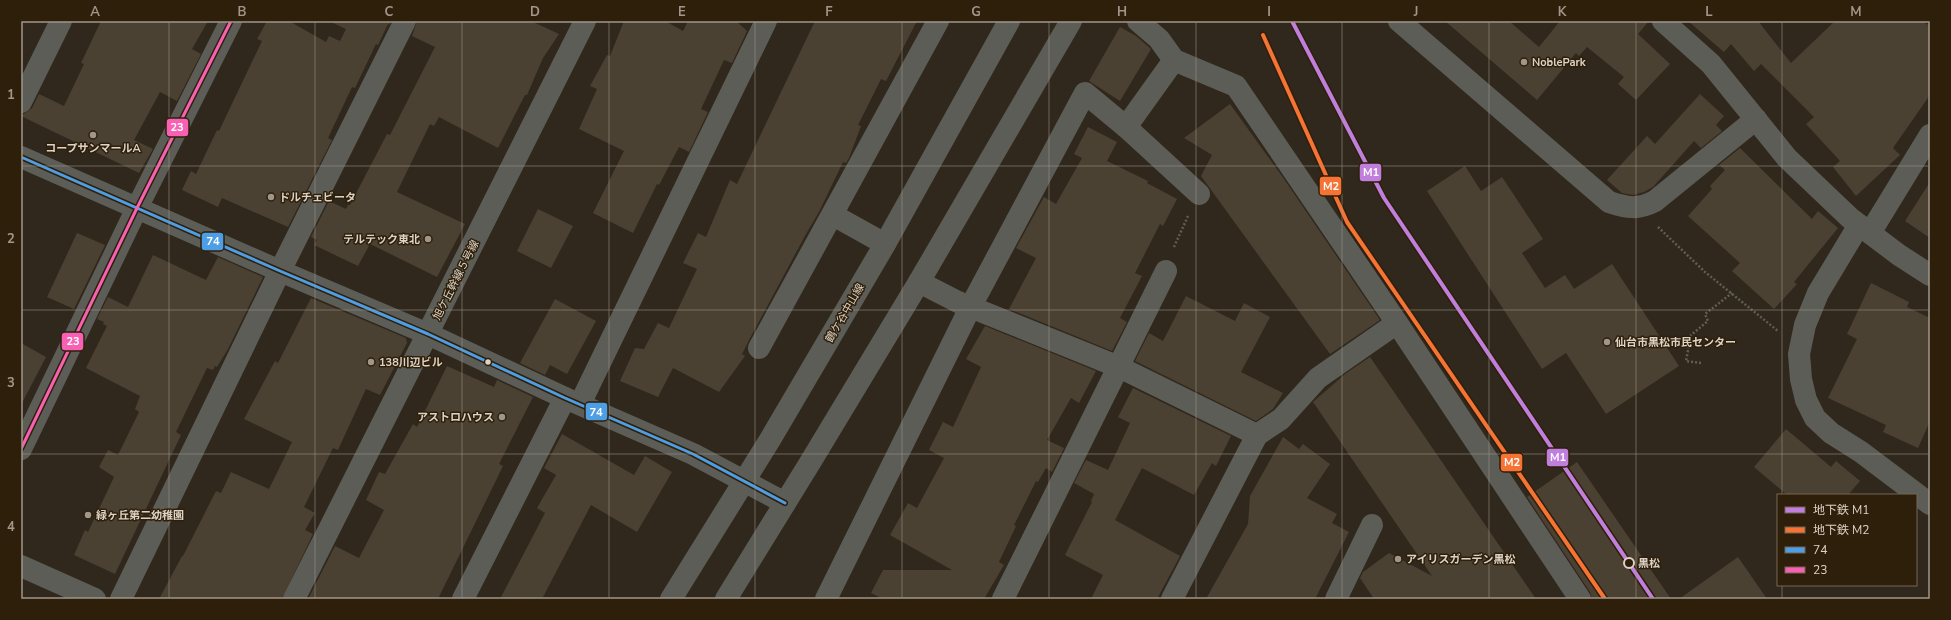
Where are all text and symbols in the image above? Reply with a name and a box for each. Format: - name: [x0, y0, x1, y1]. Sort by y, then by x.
- text: A: [90, 3, 100, 21]
- text: B: [238, 3, 247, 21]
- text: C: [385, 3, 394, 21]
- text: D: [530, 3, 540, 21]
- text: E: [678, 3, 686, 21]
- text: F: [825, 3, 833, 21]
- text: G: [971, 3, 981, 21]
- text: H: [1117, 3, 1127, 21]
- text: I: [1267, 3, 1271, 21]
- text: J: [1413, 3, 1418, 21]
- text: K: [1558, 3, 1567, 21]
- text: L: [1705, 3, 1713, 21]
- text: M: [1850, 3, 1862, 21]
- place label: NoblePark: [1532, 55, 1587, 70]
- marker: NoblePark: [1519, 57, 1529, 67]
- text: 1: [7, 86, 15, 104]
- line badge: 23: [166, 118, 189, 137]
- text: 23: [170, 120, 184, 135]
- marker: コープサンマールA: [88, 130, 98, 140]
- place label: コープサンマールA: [45, 141, 142, 156]
- line badge: M1: [1359, 163, 1382, 182]
- text: M1: [1363, 165, 1379, 180]
- line badge: M2: [1319, 176, 1342, 196]
- text: M2: [1323, 179, 1339, 194]
- place label: ドルチェビータ: [279, 190, 356, 205]
- marker: ドルチェビータ: [266, 192, 276, 202]
- text: 2: [7, 230, 15, 248]
- line badge: 74: [201, 232, 224, 251]
- place label: テルテック東北: [343, 232, 420, 247]
- text: 74: [206, 234, 220, 249]
- marker: テルテック東北: [423, 234, 433, 244]
- street label: 旭ケ丘幹線５号線: [429, 237, 483, 323]
- street label: 鶴ケ谷中山線: [822, 281, 868, 345]
- line badge: 23: [61, 332, 84, 351]
- text: 23: [66, 334, 80, 349]
- place label: 仙台市黒松市民センター: [1615, 335, 1736, 350]
- marker: 仙台市黒松市民センター: [1602, 337, 1612, 347]
- place label: 138川辺ビル: [379, 355, 443, 370]
- marker: 138川辺ビル: [366, 357, 376, 367]
- unlabelled marker: [483, 357, 493, 367]
- text: 3: [7, 374, 15, 392]
- line badge: 74: [585, 402, 608, 421]
- text: 74: [589, 405, 603, 420]
- place label: アストロハウス: [417, 410, 494, 425]
- marker: アストロハウス: [497, 412, 507, 422]
- line badge: M1: [1546, 448, 1569, 467]
- text: M1: [1550, 450, 1566, 465]
- line badge: M2: [1500, 453, 1523, 472]
- text: M2: [1504, 455, 1520, 470]
- legend: [1777, 494, 1917, 586]
- text: 地下鉄 M1: [1813, 502, 1870, 518]
- place label: 緑ヶ丘第二幼稚園: [96, 508, 184, 523]
- marker: 緑ヶ丘第二幼稚園: [83, 510, 93, 520]
- text: 4: [7, 518, 15, 536]
- text: 地下鉄 M2: [1813, 522, 1870, 538]
- text: 74: [1813, 542, 1827, 558]
- place label: アイリスガーデン黒松: [1406, 552, 1515, 567]
- marker: アイリスガーデン黒松: [1393, 554, 1403, 564]
- place label: 黒松: [1638, 556, 1660, 571]
- marker: 黒松: [1623, 557, 1635, 569]
- text: 23: [1813, 562, 1827, 578]

